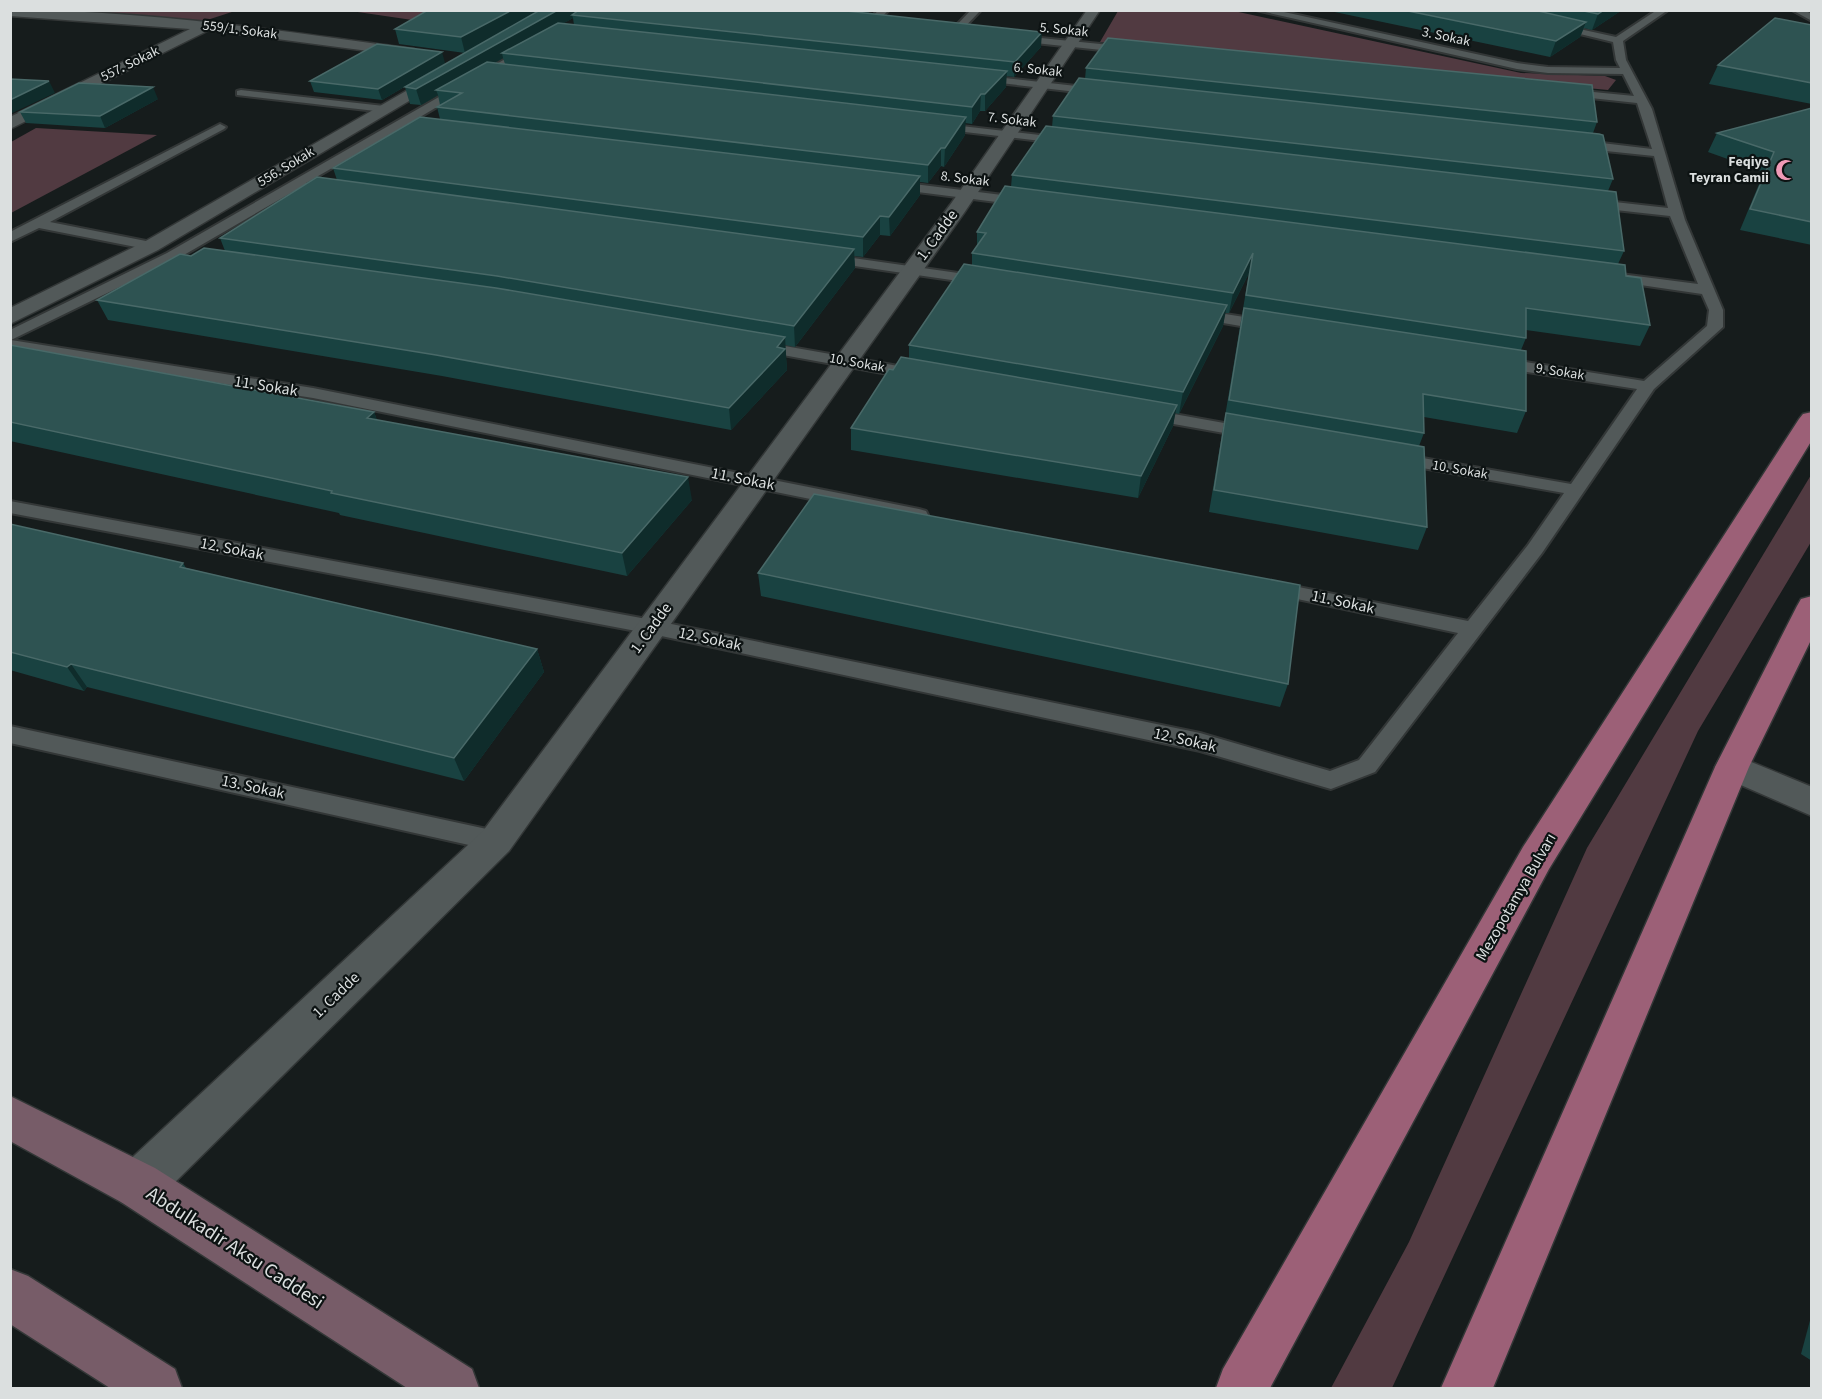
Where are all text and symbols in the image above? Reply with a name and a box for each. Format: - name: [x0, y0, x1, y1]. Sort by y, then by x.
- street label: 559/1. Sokak: [202, 16, 278, 44]
- street label: 5. Sokak: [1039, 17, 1090, 43]
- street label: 3. Sokak: [1420, 22, 1472, 52]
- street label: 557. Sokak: [97, 41, 163, 87]
- street label: 6. Sokak: [1013, 57, 1064, 83]
- street label: 7. Sokak: [986, 107, 1038, 133]
- street label: 556. Sokak: [254, 142, 318, 192]
- place label: Feqiye Teyran Camii: [1689, 152, 1769, 188]
- mosque icon: Feqiye Teyran Camii: [1774, 158, 1798, 182]
- street label: 8. Sokak: [939, 166, 991, 192]
- street label: 1. Cadde: [911, 205, 963, 265]
- street label: 10. Sokak: [828, 348, 886, 378]
- street label: 9. Sokak: [1534, 358, 1586, 386]
- street label: 11. Sokak: [233, 370, 299, 402]
- street label: 10. Sokak: [1431, 455, 1489, 485]
- street label: 11. Sokak: [709, 462, 777, 496]
- street label: 12. Sokak: [198, 532, 266, 566]
- street label: 11. Sokak: [1309, 585, 1377, 619]
- street label: 1. Cadde: [625, 598, 677, 658]
- street label: 12. Sokak: [676, 622, 744, 656]
- street label: 12. Sokak: [1151, 722, 1219, 758]
- street label: 13. Sokak: [219, 770, 287, 804]
- street label: Mezopotamya Bulvarı: [1471, 829, 1561, 965]
- street label: 1. Cadde: [307, 967, 365, 1023]
- street label: Abdulkadir Aksu Caddesi: [141, 1180, 329, 1316]

